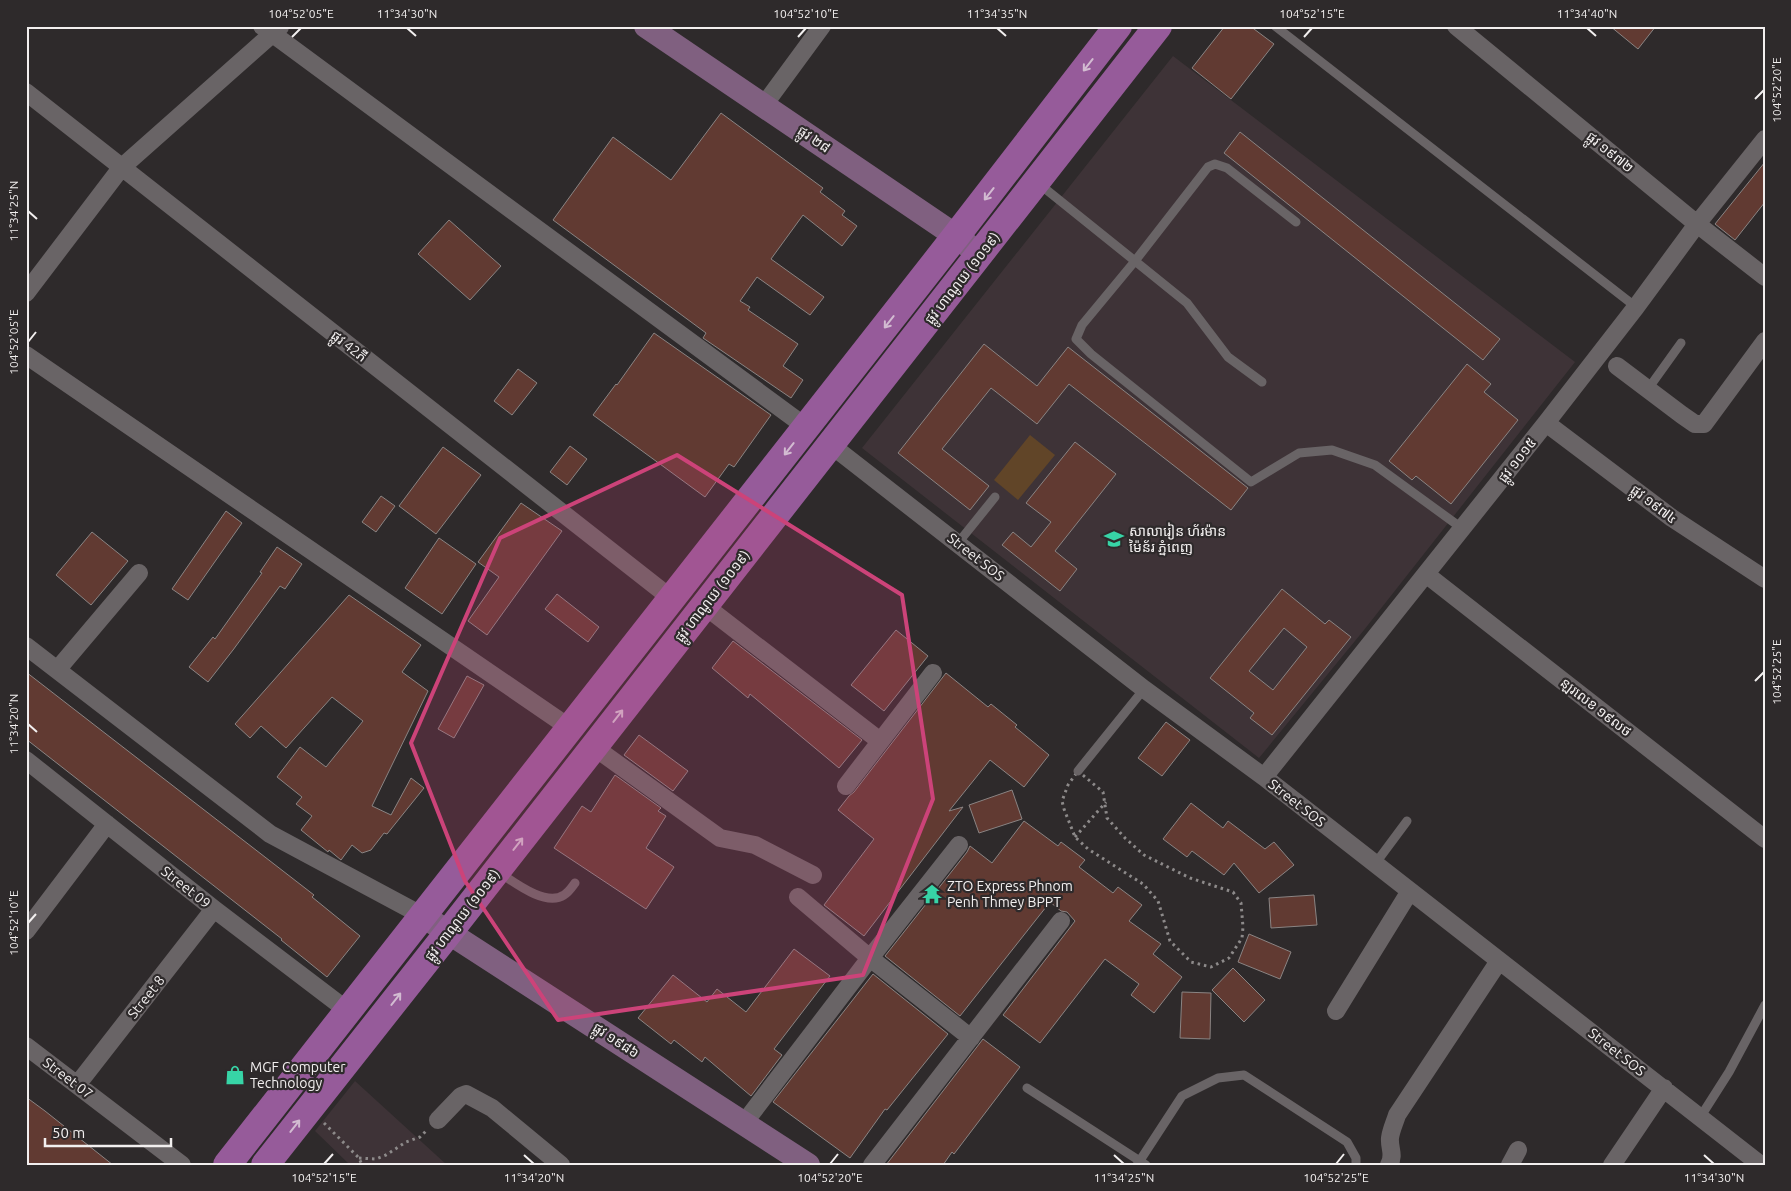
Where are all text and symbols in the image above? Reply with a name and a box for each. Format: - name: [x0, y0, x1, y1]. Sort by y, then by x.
- text: 104°52'05"E: [268, 7, 334, 20]
- text: 11°34'30"N: [377, 7, 437, 20]
- text: 104°52'10"E: [773, 7, 839, 20]
- text: 11°34'35"N: [967, 7, 1027, 20]
- text: 104°52'15"E: [1279, 7, 1345, 20]
- text: 11°34'40"N: [1557, 7, 1617, 20]
- text: 104°52'20"E: [1770, 57, 1783, 123]
- one-way arrow: [1083, 58, 1094, 71]
- street label: ផ្លូវ ២៨: [792, 122, 833, 159]
- street label: ផ្លូវ ១៩៧២: [1581, 128, 1637, 179]
- text: 11°34'25"N: [7, 181, 20, 241]
- one-way arrow: [984, 187, 995, 200]
- street label: ផ្លូវ ហាណូយ (១០១៩): [921, 229, 1006, 330]
- text: 104°52'05"E: [7, 309, 20, 375]
- one-way arrow: [884, 315, 895, 328]
- street label: ផ្លូវ 42ភី: [325, 327, 370, 368]
- street label: ផ្លូវ ១០១៥: [1495, 434, 1543, 488]
- one-way arrow: [783, 442, 794, 455]
- street label: ផ្លូវ ១៩៧៤: [1625, 481, 1680, 530]
- place label: សាលារៀន ហ័រម៉ាន ម៉ៃន័រ ភ្នំពេញ: [1129, 522, 1226, 556]
- school or university icon: សាលារៀន ហ័រម៉ាន ម៉ៃន័រ ភ្នំពេញ: [1103, 528, 1125, 550]
- street label: Street SOS: [944, 530, 1008, 584]
- street label: ផ្លូវ ហាណូយ (១០១៩): [671, 547, 756, 648]
- text: 104°52'25"E: [1770, 639, 1783, 705]
- street label: ន្ឡរលេខ ១៩លថ: [1557, 674, 1635, 740]
- text: 11°34'20"N: [7, 694, 20, 754]
- one-way arrow: [613, 710, 624, 723]
- street label: Street SOS: [1265, 776, 1329, 830]
- one-way arrow: [512, 838, 523, 851]
- street label: Street 09: [158, 863, 214, 911]
- street label: ផ្លូវ ហាណូយ (១០១៩): [421, 866, 506, 967]
- place label: ZTO Express Phnom Penh Thmey BPPT: [947, 878, 1073, 910]
- temple icon: ZTO Express Phnom Penh Thmey BPPT: [921, 883, 943, 905]
- text: 104°52'10"E: [7, 890, 20, 956]
- street label: Street 8: [124, 972, 168, 1022]
- one-way arrow: [390, 993, 401, 1006]
- street label: ផ្លូវ ១៩៨៦: [587, 1019, 642, 1064]
- street label: Street SOS: [1585, 1025, 1649, 1079]
- street label: Street 07: [40, 1054, 96, 1102]
- place label: MGF Computer Technology: [250, 1059, 346, 1091]
- shop icon: MGF Computer Technology: [224, 1064, 246, 1086]
- scale bar: [45, 1116, 171, 1148]
- one-way arrow: [289, 1120, 300, 1133]
- text: 50 m: [52, 1124, 85, 1141]
- text: 104°52'15"E: [291, 1171, 357, 1184]
- text: 11°34'20"N: [504, 1171, 564, 1184]
- text: 104°52'20"E: [797, 1171, 863, 1184]
- text: 11°34'25"N: [1094, 1171, 1154, 1184]
- text: 104°52'25"E: [1303, 1171, 1369, 1184]
- text: 11°34'30"N: [1684, 1171, 1744, 1184]

